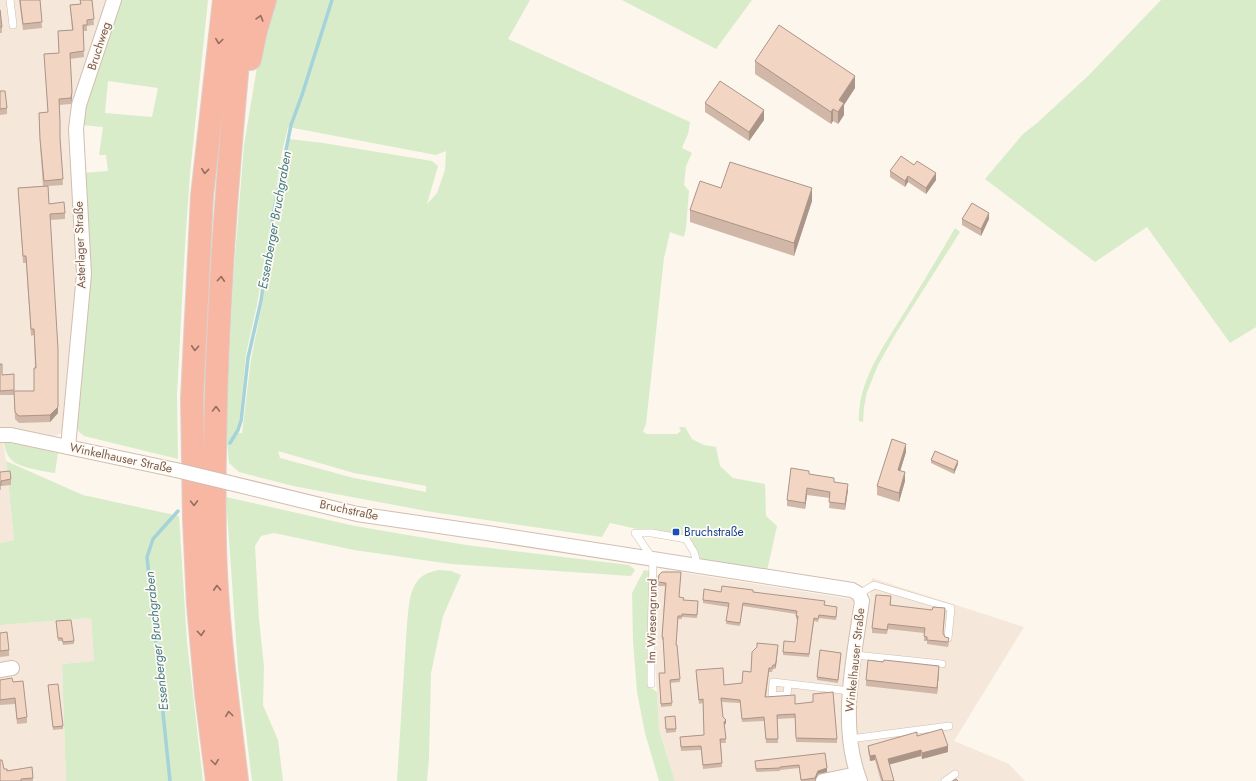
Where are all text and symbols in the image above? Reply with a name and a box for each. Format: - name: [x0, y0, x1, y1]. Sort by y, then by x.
- one-way arrow: [255, 15, 264, 22]
- street label: Bruchweg: [83, 19, 115, 73]
- one-way arrow: [214, 38, 223, 44]
- water label: Essenberger Bruchgraben: [253, 149, 296, 290]
- one-way arrow: [200, 168, 209, 174]
- street label: Asterlager Straße: [69, 201, 91, 289]
- one-way arrow: [216, 276, 225, 282]
- one-way arrow: [190, 345, 199, 351]
- one-way arrow: [211, 406, 220, 412]
- street label: Winkelhauser Straße: [68, 438, 174, 478]
- street label: Bruchstraße: [318, 495, 380, 525]
- one-way arrow: [190, 500, 198, 506]
- place label: Bruchstraße: [684, 523, 744, 541]
- marker: Bruchstraße: [671, 527, 681, 537]
- water label: Essenberger Bruchgraben: [140, 570, 173, 711]
- street label: Im Wiesengrund: [642, 578, 662, 664]
- one-way arrow: [213, 585, 222, 591]
- street label: Winkelhauser Straße: [841, 607, 869, 713]
- one-way arrow: [196, 630, 205, 636]
- one-way arrow: [225, 711, 234, 718]
- one-way arrow: [210, 759, 219, 765]

